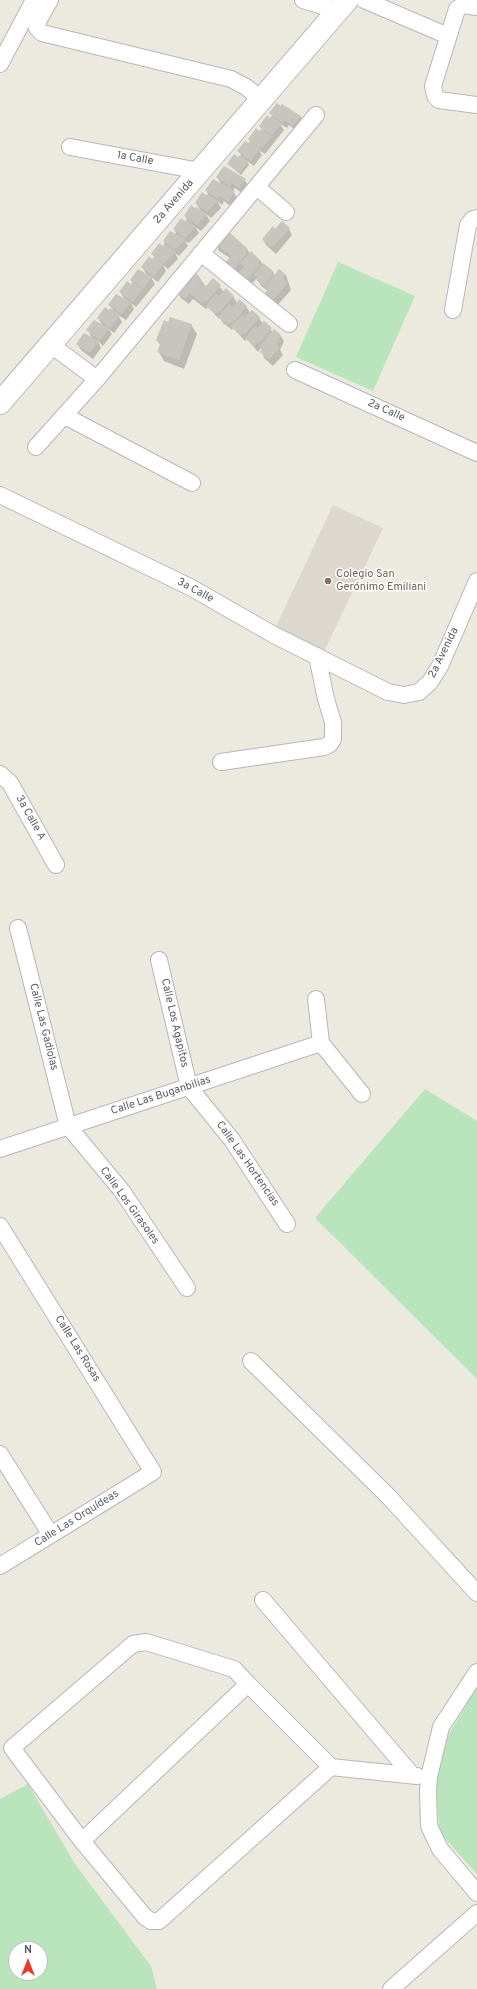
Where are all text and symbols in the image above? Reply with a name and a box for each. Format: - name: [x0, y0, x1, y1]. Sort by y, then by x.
- street label: 1a Calle: [116, 149, 154, 169]
- street label: 2a Avenida: [151, 177, 197, 227]
- street label: 2a Calle: [365, 397, 407, 425]
- place label: Colegio San Gerónimo Emiliani: [336, 568, 426, 594]
- street label: 3a Calle: [174, 576, 216, 606]
- marker: Colegio San Gerónimo Emiliani: [323, 576, 333, 586]
- street label: 2a Avenida: [426, 626, 462, 680]
- street label: 3a Calle A: [12, 793, 48, 843]
- street label: Calle Los Agapitos: [157, 977, 191, 1069]
- street label: Calle Las Gadiolas: [26, 982, 60, 1072]
- street label: Calle Las Buganbilias: [109, 1074, 213, 1118]
- street label: Calle Las Hortencias: [213, 1119, 281, 1209]
- street label: Calle Los Girasoles: [97, 1165, 161, 1247]
- street label: Calle Las Rosas: [51, 1313, 103, 1385]
- street label: Calle Las Orquídeas: [32, 1488, 122, 1550]
- north arrow: [8, 1941, 48, 1981]
- text: N: [24, 1943, 32, 1957]

